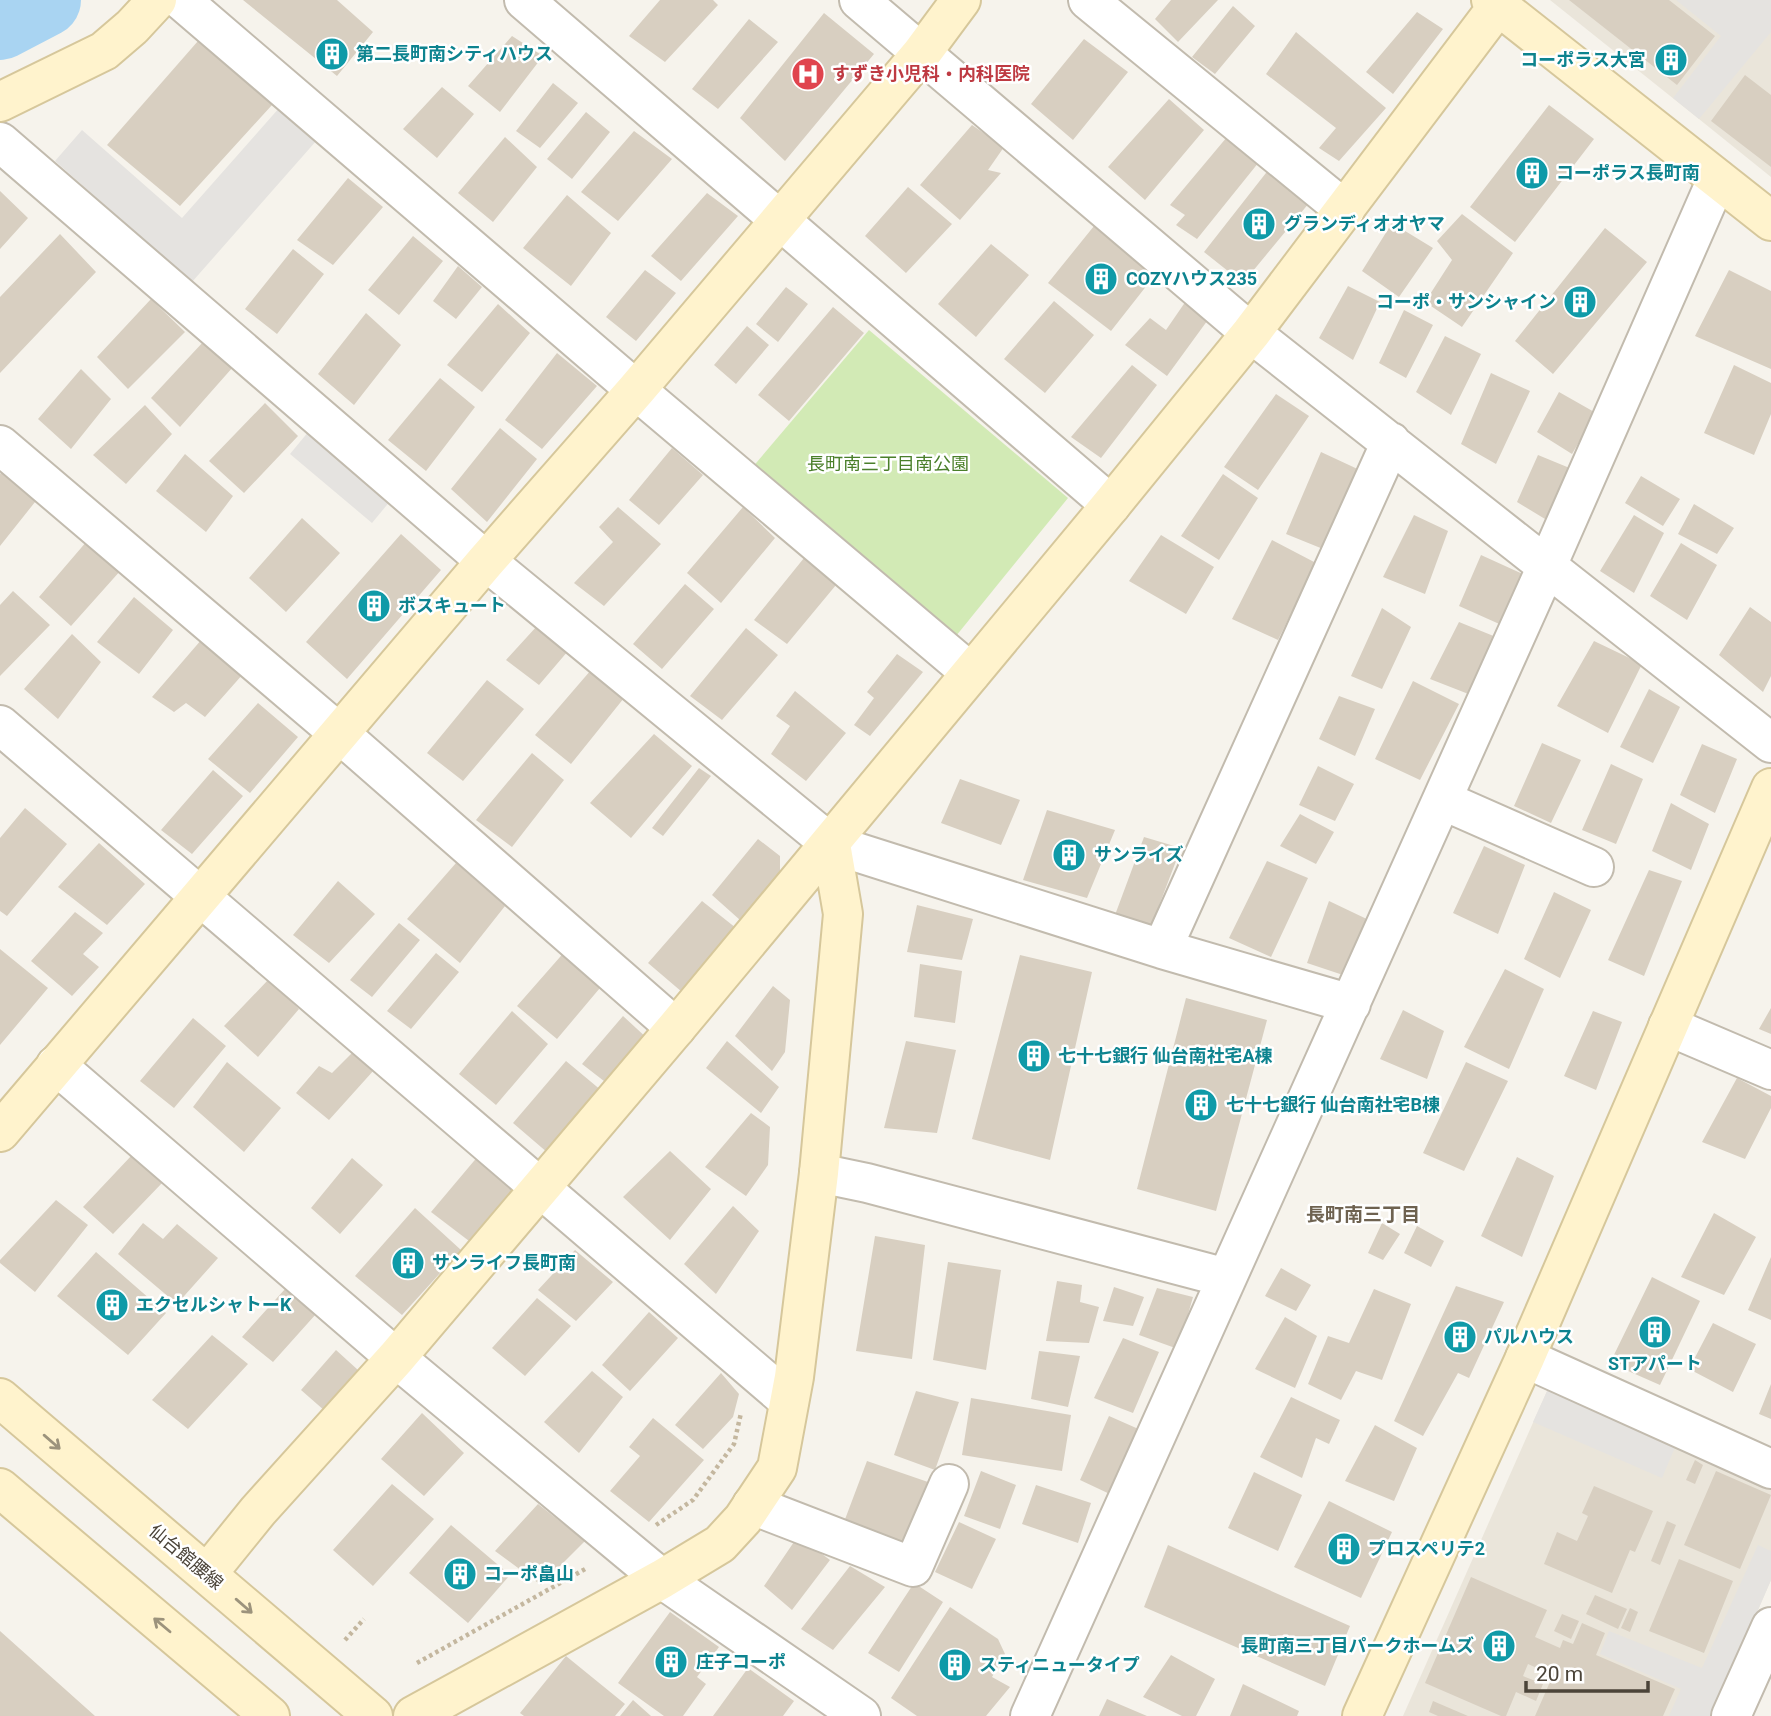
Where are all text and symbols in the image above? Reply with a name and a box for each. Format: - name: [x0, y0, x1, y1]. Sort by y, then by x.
- building icon: 第二長町南シティハウス: [313, 35, 351, 73]
- building icon: コーポラス大宮: [1652, 41, 1690, 79]
- place label: 第二長町南シティハウス: [356, 43, 553, 64]
- place label: コーポラス大宮: [1520, 49, 1646, 70]
- hospital icon: すずき小児科・内科医院: [789, 55, 827, 93]
- place label: すずき小児科・内科医院: [832, 63, 1030, 84]
- building icon: コーポラス長町南: [1513, 154, 1551, 192]
- place label: コーポラス長町南: [1556, 162, 1700, 183]
- building icon: グランディオオヤマ: [1240, 205, 1278, 243]
- place label: グランディオオヤマ: [1284, 213, 1445, 234]
- building icon: COZYハウス235: [1082, 260, 1120, 298]
- place label: COZYハウス235: [1126, 268, 1257, 289]
- building icon: コーポ・サンシャイン: [1561, 283, 1599, 321]
- place label: コーポ・サンシャイン: [1376, 291, 1556, 312]
- park label: 長町南三丁目南公園: [807, 453, 969, 474]
- building icon: ボスキュート: [355, 587, 393, 625]
- place label: ボスキュート: [398, 595, 506, 616]
- building icon: サンライズ: [1050, 836, 1088, 874]
- place label: サンライズ: [1094, 844, 1183, 865]
- building icon: 七十七銀行 仙台南社宅A棟: [1015, 1037, 1053, 1075]
- place label: 七十七銀行 仙台南社宅A棟: [1058, 1045, 1273, 1066]
- building icon: 七十七銀行 仙台南社宅B棟: [1182, 1086, 1220, 1124]
- place label: 七十七銀行 仙台南社宅B棟: [1226, 1094, 1440, 1115]
- district label: 長町南三丁目: [1306, 1203, 1420, 1226]
- building icon: サンライフ長町南: [389, 1244, 427, 1282]
- place label: サンライフ長町南: [432, 1252, 576, 1273]
- building icon: エクセルシャトーK: [93, 1286, 131, 1324]
- place label: エクセルシャトーK: [136, 1294, 292, 1315]
- building icon: STアパート: [1636, 1313, 1674, 1351]
- building icon: パルハウス: [1441, 1318, 1479, 1356]
- place label: パルハウス: [1484, 1326, 1574, 1347]
- place label: STアパート: [1608, 1353, 1702, 1374]
- one-way arrow: [42, 1434, 60, 1450]
- street label: 仙台館腰線: [145, 1520, 228, 1594]
- building icon: プロスペリテ2: [1325, 1530, 1363, 1568]
- place label: プロスペリテ2: [1368, 1538, 1485, 1559]
- building icon: コーポ畠山: [441, 1555, 479, 1593]
- place label: コーポ畠山: [484, 1563, 574, 1584]
- one-way arrow: [234, 1598, 252, 1614]
- one-way arrow: [153, 1617, 171, 1633]
- building icon: 長町南三丁目パークホームズ: [1480, 1627, 1518, 1665]
- place label: 長町南三丁目パークホームズ: [1241, 1635, 1474, 1656]
- building icon: 庄子コーポ: [652, 1643, 690, 1681]
- building icon: スティニュータイプ: [936, 1646, 974, 1684]
- scale bar: [1526, 1650, 1648, 1694]
- place label: 庄子コーポ: [696, 1651, 786, 1672]
- place label: スティニュータイプ: [979, 1654, 1140, 1675]
- text: 20 m: [1536, 1662, 1583, 1686]

